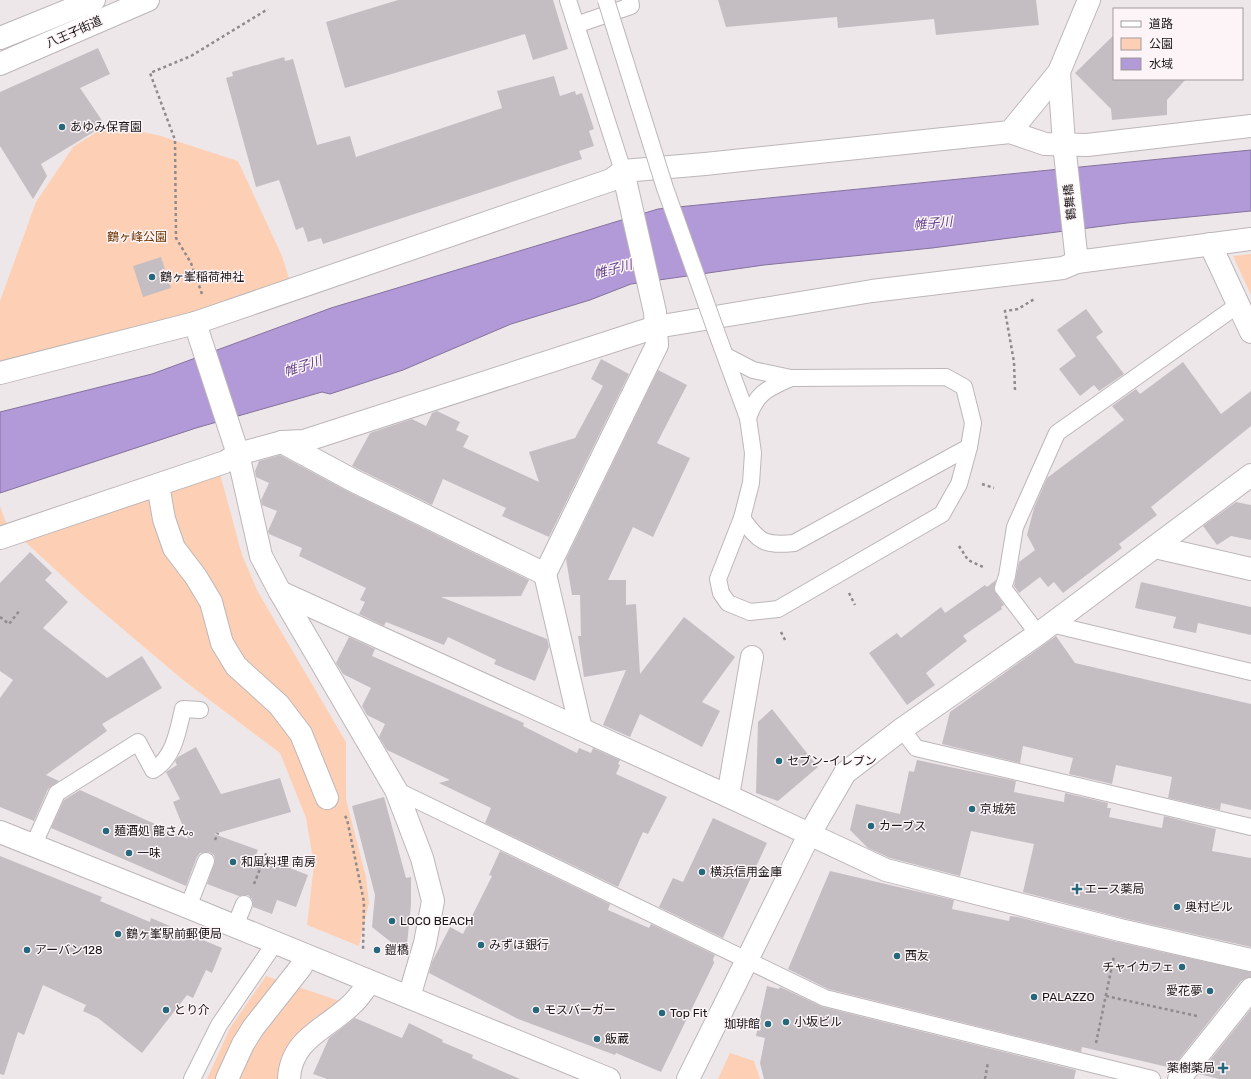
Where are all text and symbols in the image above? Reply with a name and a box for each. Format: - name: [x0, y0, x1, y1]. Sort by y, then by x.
- legend: [1113, 8, 1243, 80]
- street label: 八王子街道: [44, 13, 104, 51]
- text: 道路: [1149, 17, 1173, 31]
- text: 公園: [1149, 37, 1173, 51]
- text: 水域: [1149, 57, 1173, 71]
- place label: あゆみ保育園: [70, 120, 142, 134]
- marker: あゆみ保育園: [57, 122, 67, 132]
- street label: 鶴舞橋: [1061, 183, 1079, 221]
- water label: 帷子川: [913, 214, 955, 232]
- park label: 鶴ヶ峰公園: [107, 230, 167, 244]
- water label: 帷子川: [592, 256, 636, 281]
- place label: 鶴ヶ峯稲荷神社: [160, 270, 244, 284]
- marker: 鶴ヶ峯稲荷神社: [147, 272, 157, 282]
- water label: 帷子川: [282, 352, 326, 379]
- place label: セブン-イレブン: [787, 754, 877, 768]
- marker: セブン-イレブン: [774, 756, 784, 766]
- place label: 京城苑: [980, 802, 1016, 816]
- marker: 京城苑: [967, 804, 977, 814]
- place label: カーブス: [879, 819, 926, 833]
- marker: カーブス: [866, 821, 876, 831]
- place label: 麺酒処 龍さん。: [114, 824, 201, 838]
- marker: 麺酒処 龍さん。: [101, 826, 111, 836]
- place label: 一味: [137, 846, 161, 860]
- marker: 一味: [124, 848, 134, 858]
- place label: 和風料理 南房: [241, 855, 316, 869]
- marker: 和風料理 南房: [228, 857, 238, 867]
- place label: 横浜信用金庫: [710, 865, 782, 879]
- marker: 横浜信用金庫: [697, 867, 707, 877]
- place label: エース薬局: [1085, 882, 1144, 896]
- marker: エース薬局: [1072, 884, 1082, 894]
- place label: 奥村ビル: [1185, 900, 1233, 914]
- marker: 奥村ビル: [1172, 902, 1182, 912]
- place label: LOCO BEACH: [400, 914, 474, 928]
- marker: LOCO BEACH: [387, 916, 397, 926]
- place label: 鶴ヶ峯駅前郵便局: [126, 927, 222, 941]
- marker: 鶴ヶ峯駅前郵便局: [113, 929, 123, 939]
- place label: みずほ銀行: [489, 938, 549, 952]
- marker: みずほ銀行: [476, 940, 486, 950]
- place label: アーバン128: [35, 943, 103, 957]
- place label: 鎧橋: [385, 943, 409, 957]
- marker: アーバン128: [22, 945, 32, 955]
- marker: 鎧橋: [372, 945, 382, 955]
- place label: 西友: [905, 949, 929, 963]
- marker: 西友: [892, 951, 902, 961]
- place label: チャイカフェ: [1102, 960, 1174, 974]
- marker: チャイカフェ: [1177, 962, 1187, 972]
- place label: 愛花夢: [1166, 984, 1202, 998]
- marker: 愛花夢: [1205, 986, 1215, 996]
- place label: PALAZZO: [1042, 990, 1095, 1004]
- marker: PALAZZO: [1029, 992, 1039, 1002]
- place label: とり介: [174, 1003, 210, 1017]
- place label: モスバーガー: [544, 1003, 616, 1017]
- marker: とり介: [161, 1005, 171, 1015]
- marker: モスバーガー: [531, 1005, 541, 1015]
- place label: Top Fit: [670, 1006, 708, 1020]
- marker: Top Fit: [657, 1008, 667, 1018]
- place label: 小坂ビル: [794, 1015, 842, 1029]
- place label: 珈琲館: [724, 1017, 760, 1031]
- marker: 小坂ビル: [781, 1017, 791, 1027]
- marker: 珈琲館: [763, 1019, 773, 1029]
- place label: 飯蔵: [605, 1032, 629, 1046]
- marker: 飯蔵: [592, 1034, 602, 1044]
- place label: 薬樹薬局: [1167, 1061, 1215, 1075]
- marker: 薬樹薬局: [1218, 1063, 1228, 1073]

